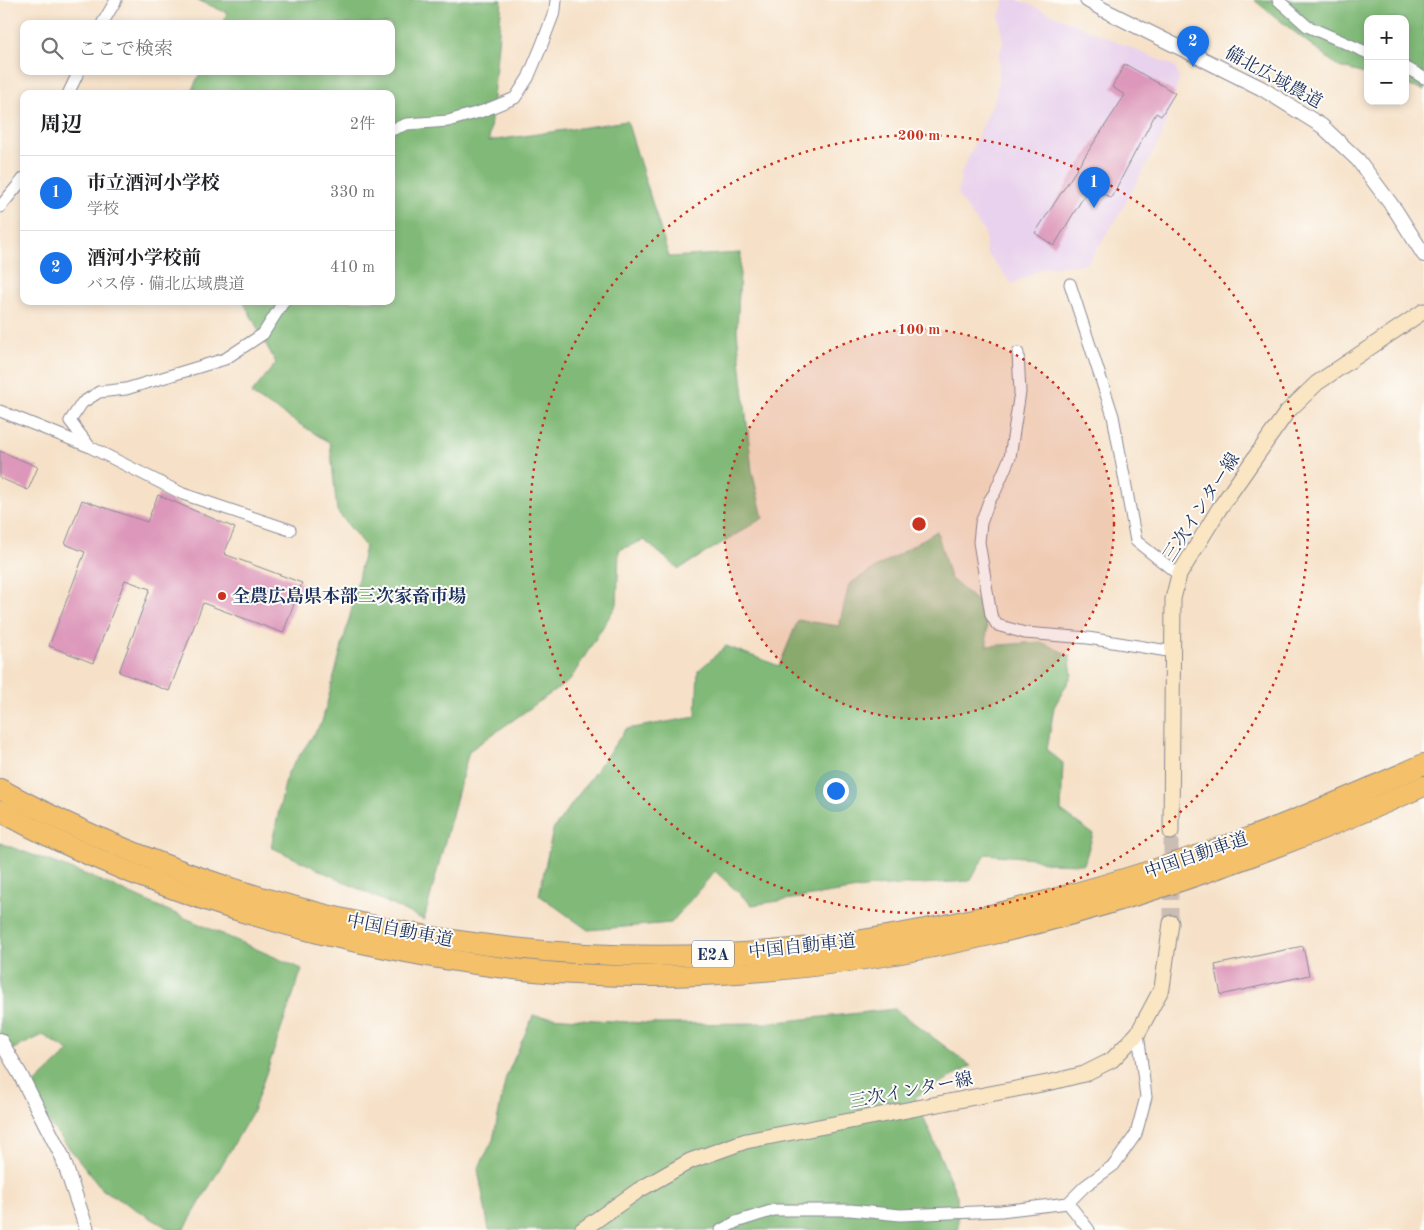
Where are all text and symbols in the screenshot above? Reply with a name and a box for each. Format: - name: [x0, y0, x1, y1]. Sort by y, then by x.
- map controls: [1364, 15, 1409, 105]
- button: +: [1364, 15, 1409, 60]
- search box: [20, 20, 395, 75]
- pin: 2: [1177, 26, 1209, 67]
- icon: search: [38, 34, 66, 62]
- text: ここで検索: [78, 41, 173, 60]
- street label: 備北広域農道: [1222, 42, 1326, 112]
- button: −: [1364, 60, 1409, 105]
- text: 周辺: [40, 115, 82, 136]
- text: 2件: [350, 117, 375, 133]
- text: 200 m: [898, 129, 940, 144]
- pin: 1: [1078, 167, 1110, 208]
- text: 市立酒河小学校: [87, 175, 220, 194]
- text: 1: [51, 185, 61, 201]
- text: 330 m: [330, 185, 375, 201]
- text: 学校: [87, 202, 119, 218]
- text: 酒河小学校前: [87, 250, 201, 269]
- text: 2: [51, 260, 61, 276]
- text: 410 m: [330, 260, 375, 276]
- text: バス停 · 備北広域農道: [87, 277, 244, 293]
- text: 100 m: [898, 323, 940, 338]
- street label: 三次インター線: [1158, 449, 1244, 565]
- centre of rings: [910, 515, 928, 533]
- place label: 全農広島県本部三次家畜市場: [232, 586, 466, 606]
- marker: 全農広島県本部三次家畜市場: [216, 590, 228, 602]
- your location: [823, 778, 849, 804]
- street label: 中国自動車道: [1142, 828, 1250, 882]
- street label: 中国自動車道: [345, 910, 455, 950]
- street label: 中国自動車道: [747, 930, 857, 962]
- road number: E2A: [692, 941, 734, 968]
- street label: 三次インター線: [848, 1068, 974, 1112]

